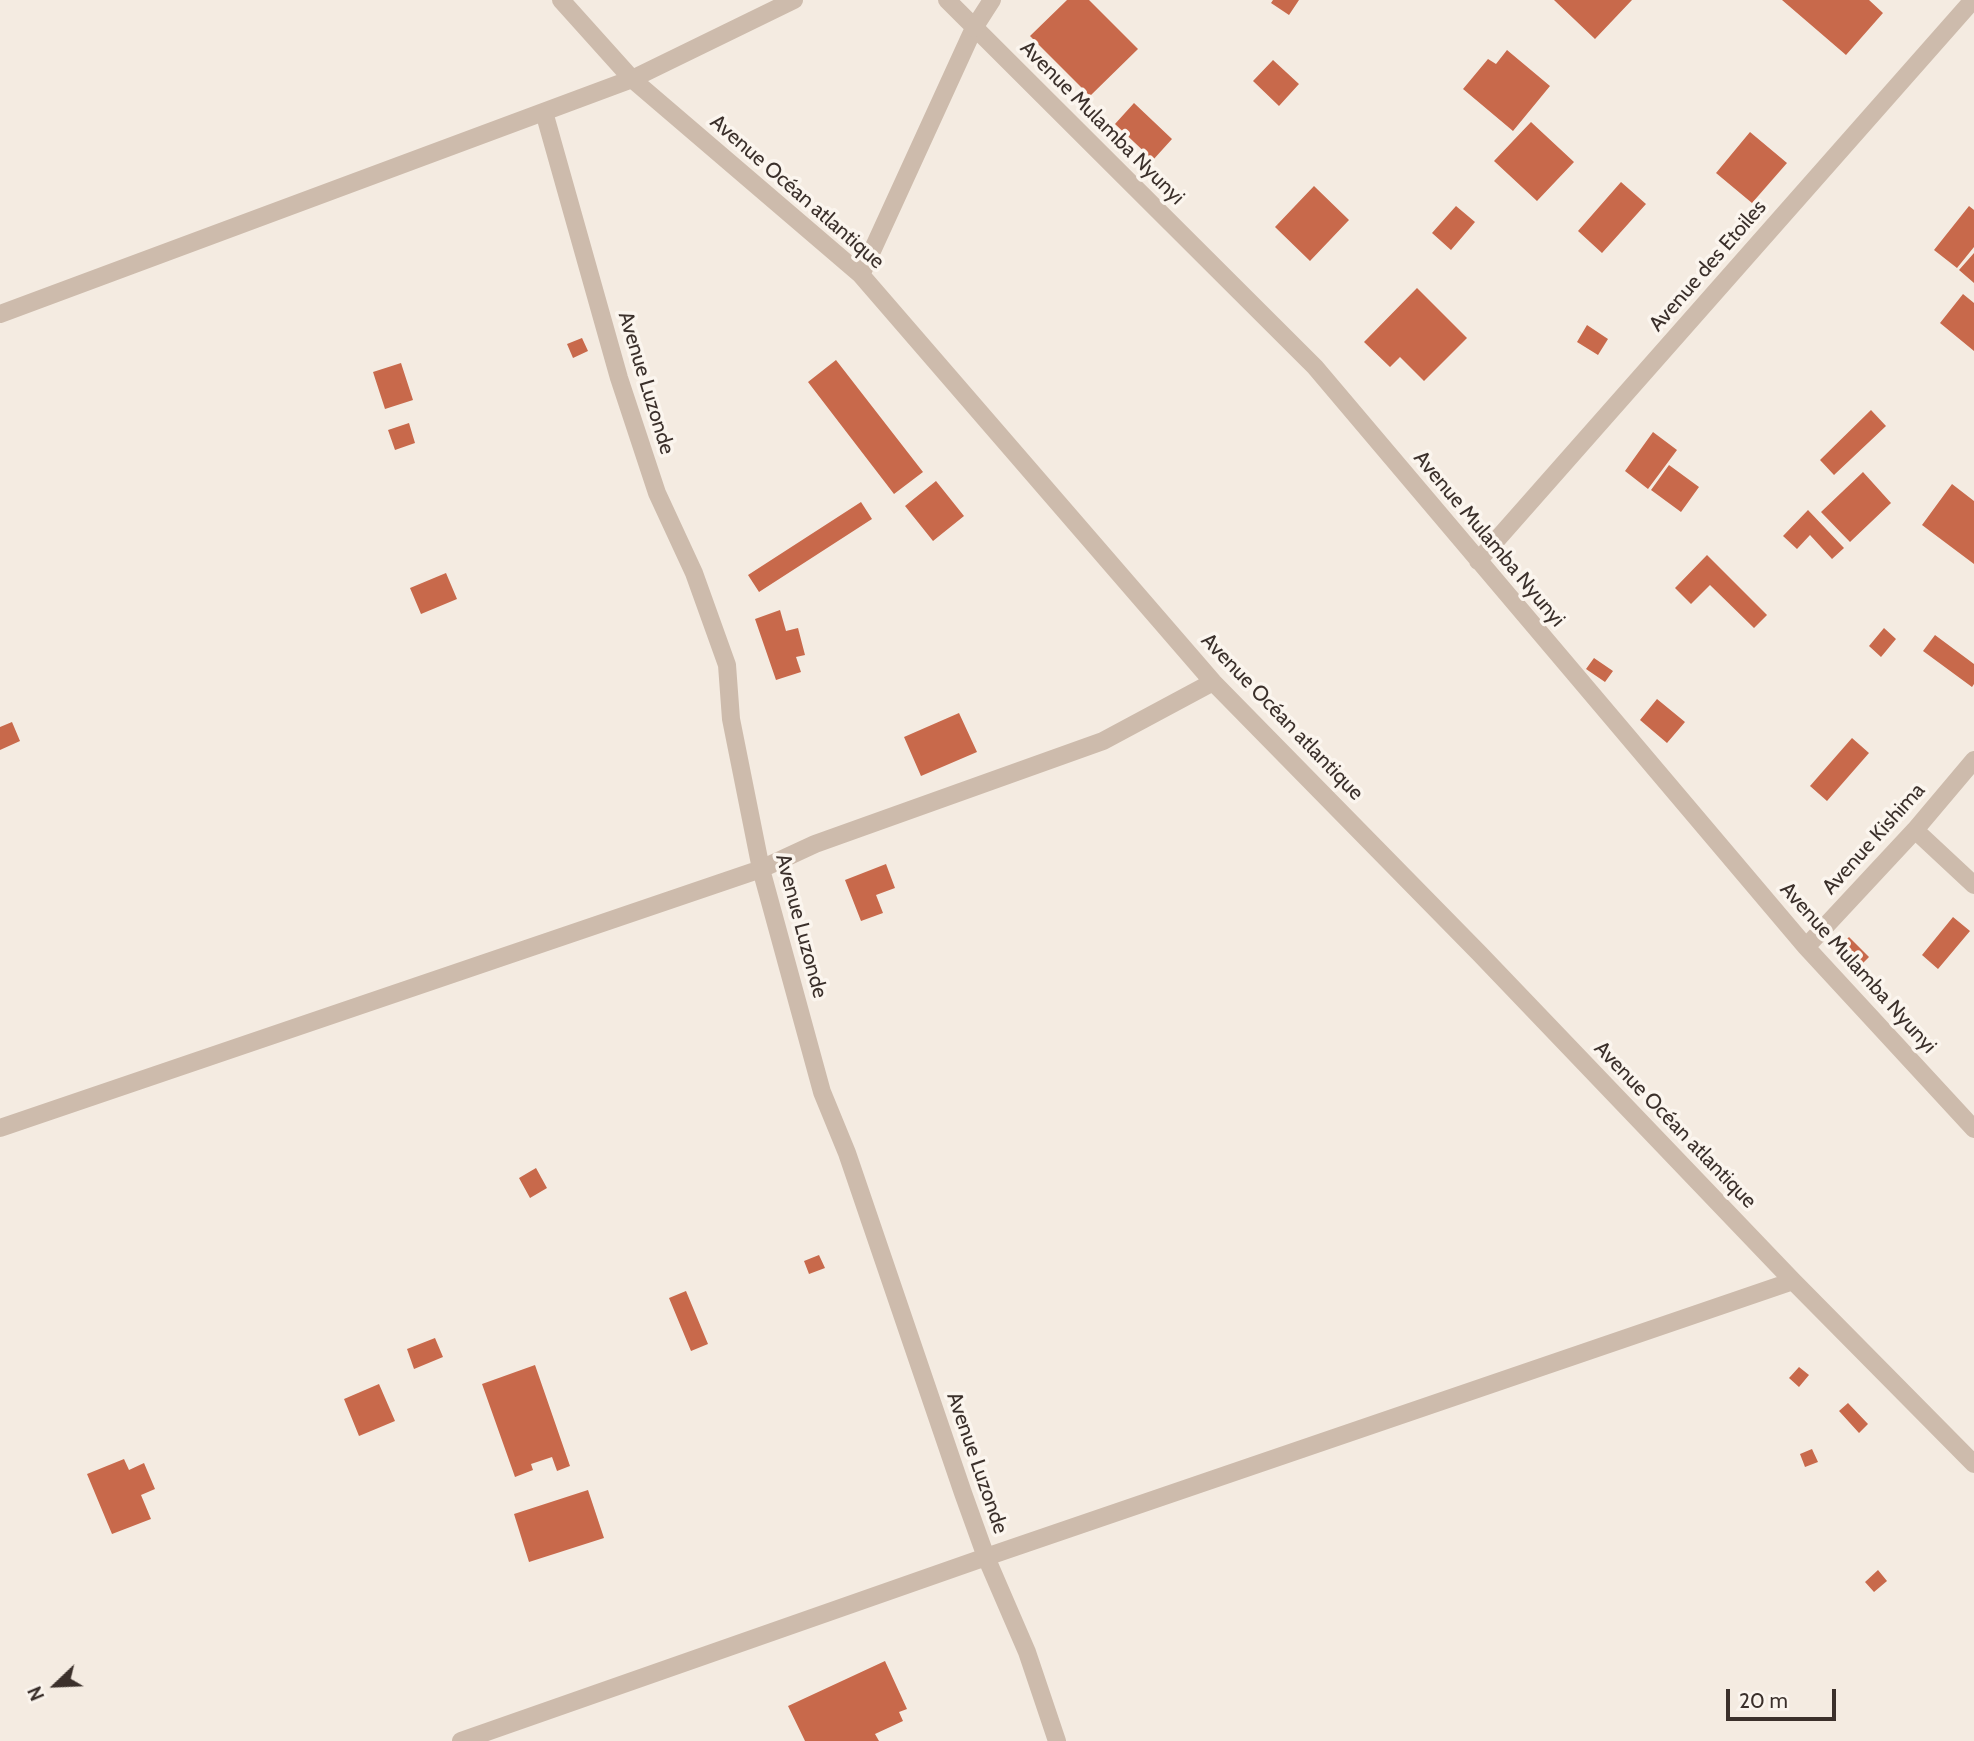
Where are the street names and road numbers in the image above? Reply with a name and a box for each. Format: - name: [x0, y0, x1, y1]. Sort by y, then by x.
- street label: Avenue Mulamba Nyunyi: [1015, 36, 1189, 210]
- street label: Avenue Océan atlantique: [705, 109, 889, 275]
- street label: Avenue des Etoiles: [1644, 195, 1772, 337]
- street label: Avenue Luzonde: [612, 309, 680, 457]
- street label: Avenue Mulamba Nyunyi: [1408, 446, 1570, 632]
- street label: Avenue Océan atlantique: [1196, 628, 1368, 806]
- street label: Avenue Kishima: [1817, 778, 1931, 900]
- street label: Avenue Luzonde: [770, 851, 832, 1001]
- street label: Avenue Mulamba Nyunyi: [1774, 877, 1942, 1059]
- street label: Avenue Océan atlantique: [1589, 1036, 1761, 1214]
- street label: Avenue Luzonde: [941, 1389, 1013, 1537]

